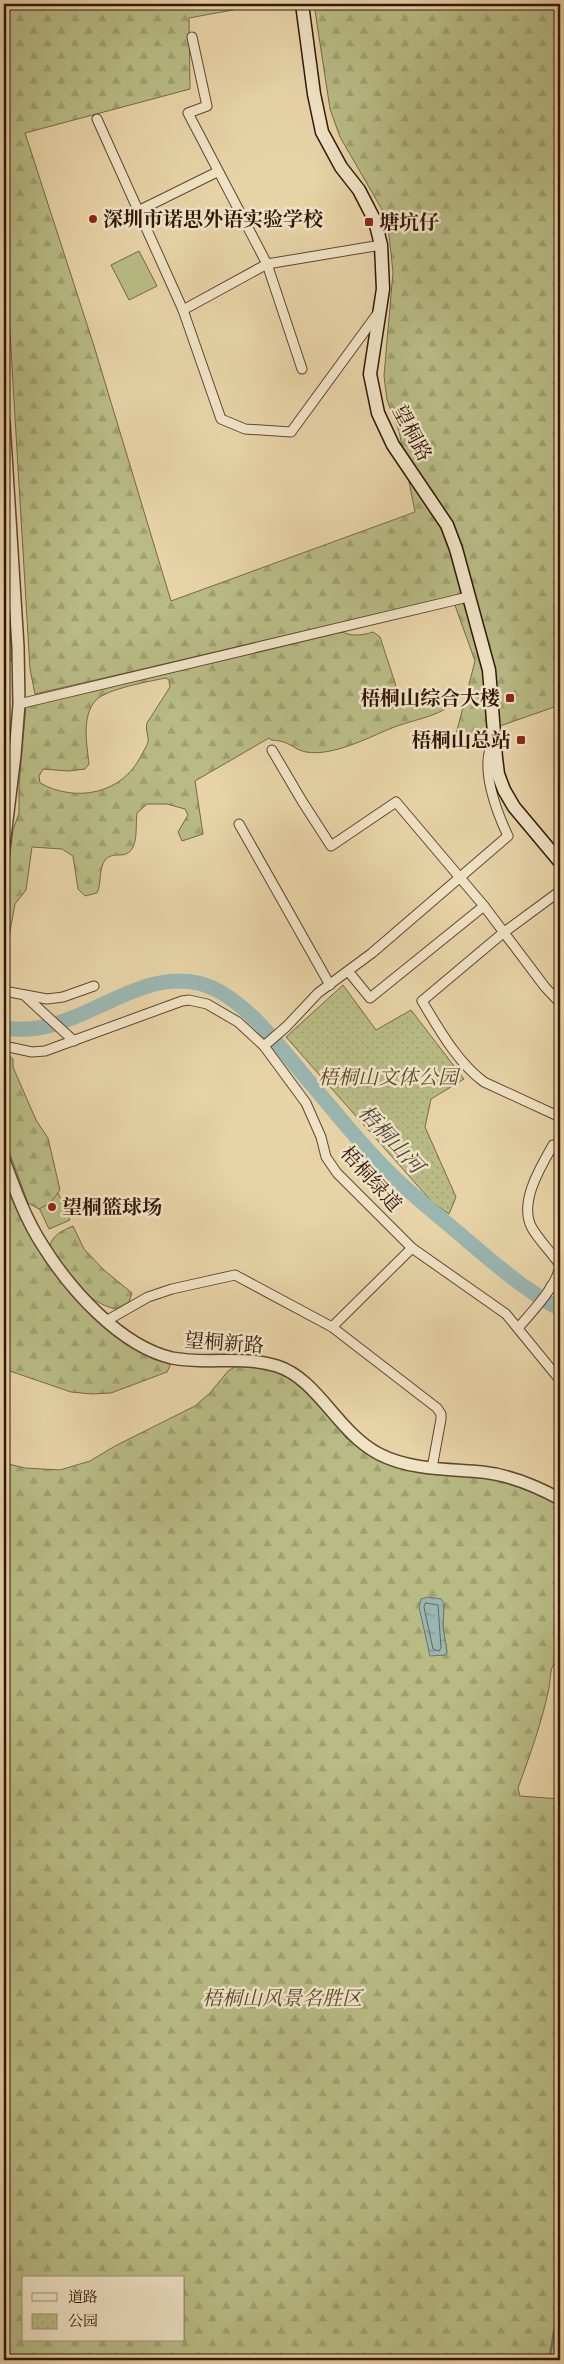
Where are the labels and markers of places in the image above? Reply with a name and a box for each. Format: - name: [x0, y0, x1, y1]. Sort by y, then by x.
- place label: 深圳市诺思外语实验学校: [103, 206, 323, 233]
- place label: 塘坑仔: [379, 209, 439, 236]
- marker: 深圳市诺思外语实验学校: [87, 213, 99, 225]
- marker: 塘坑仔: [363, 216, 375, 228]
- place label: 梧桐山综合大楼: [360, 685, 500, 712]
- marker: 梧桐山综合大楼: [504, 692, 516, 704]
- place label: 梧桐山总站: [411, 727, 511, 754]
- marker: 梧桐山总站: [515, 734, 527, 746]
- place label: 望桐篮球场: [62, 1194, 162, 1221]
- marker: 望桐篮球场: [46, 1201, 58, 1213]

